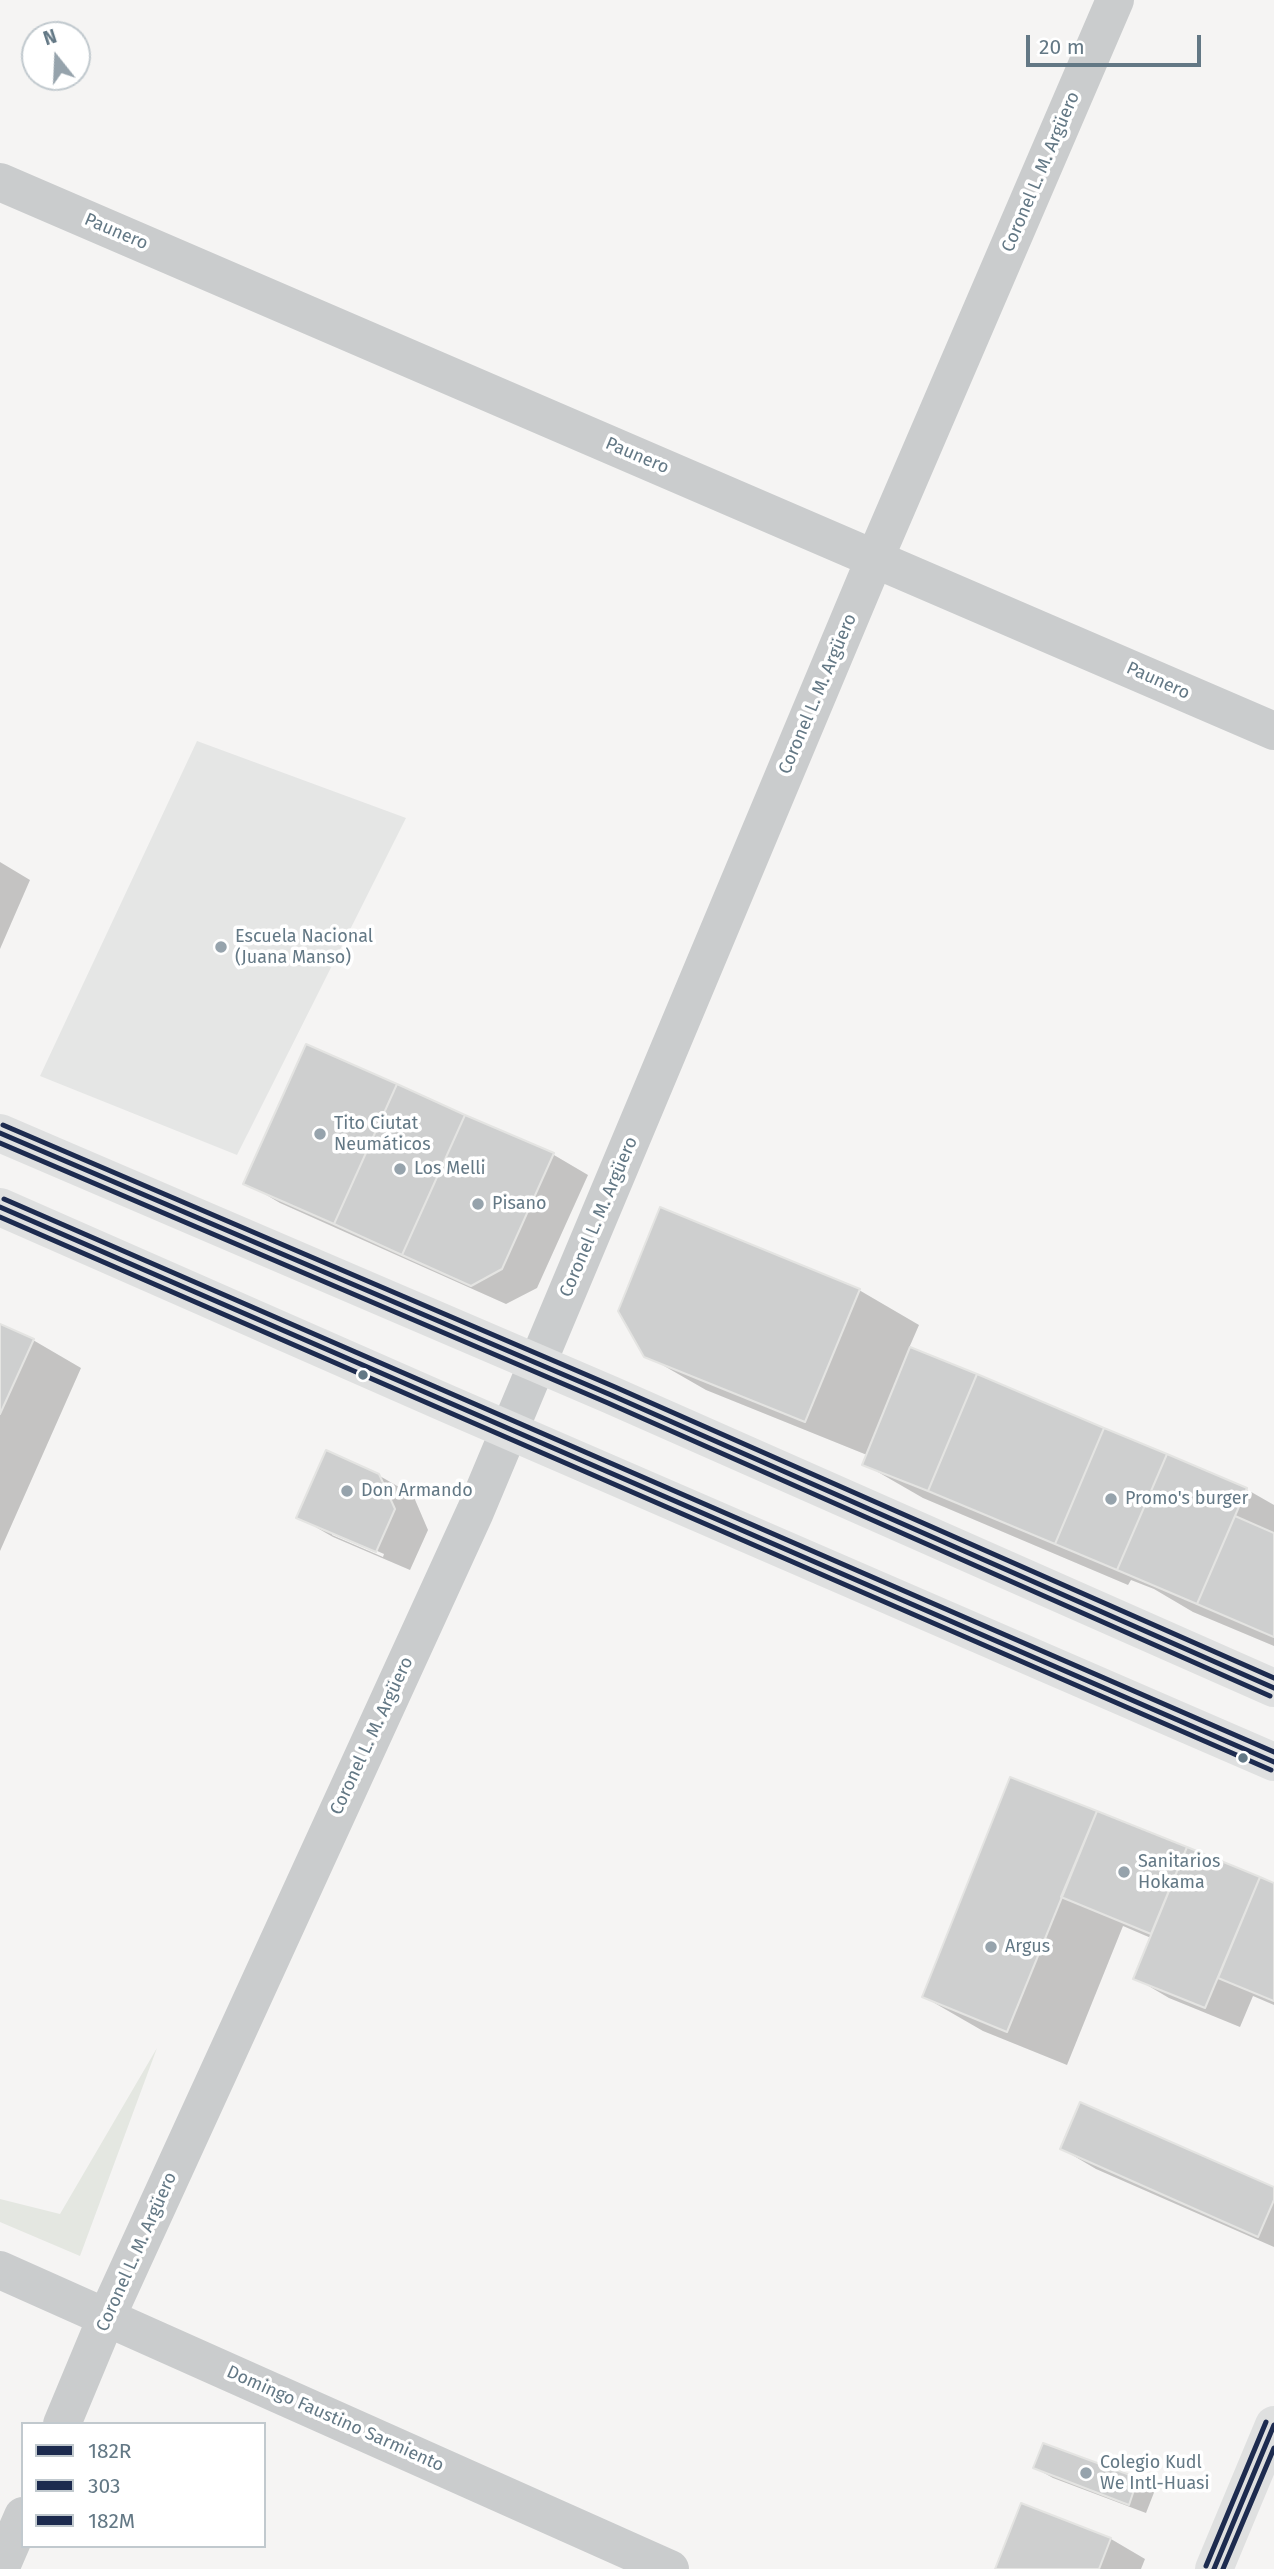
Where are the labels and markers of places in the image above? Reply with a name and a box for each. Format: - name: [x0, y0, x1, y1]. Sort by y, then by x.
- place label: Escuela Nacional (Juana Manso): [235, 926, 373, 968]
- marker: Escuela Nacional (Juana Manso): [213, 939, 229, 955]
- place label: Tito Ciutat Neumáticos: [334, 1113, 431, 1156]
- marker: Tito Ciutat Neumáticos: [312, 1126, 328, 1142]
- place label: Los Melli: [414, 1158, 486, 1180]
- marker: Los Melli: [392, 1161, 408, 1177]
- place label: Pisano: [492, 1193, 547, 1215]
- marker: Pisano: [470, 1196, 486, 1212]
- unlabelled marker: [356, 1368, 370, 1382]
- place label: Don Armando: [361, 1480, 473, 1502]
- marker: Don Armando: [339, 1483, 355, 1499]
- place label: Promo's burger: [1125, 1488, 1248, 1510]
- marker: Promo's burger: [1103, 1491, 1119, 1507]
- unlabelled marker: [1236, 1751, 1250, 1765]
- place label: Sanitarios Hokama: [1138, 1851, 1220, 1894]
- marker: Sanitarios Hokama: [1116, 1864, 1132, 1880]
- place label: Argus: [1005, 1936, 1050, 1958]
- marker: Argus: [983, 1939, 999, 1955]
- place label: Colegio Kudl We Intl-Huasi: [1100, 2452, 1210, 2494]
- marker: Colegio Kudl We Intl-Huasi: [1078, 2465, 1094, 2481]

